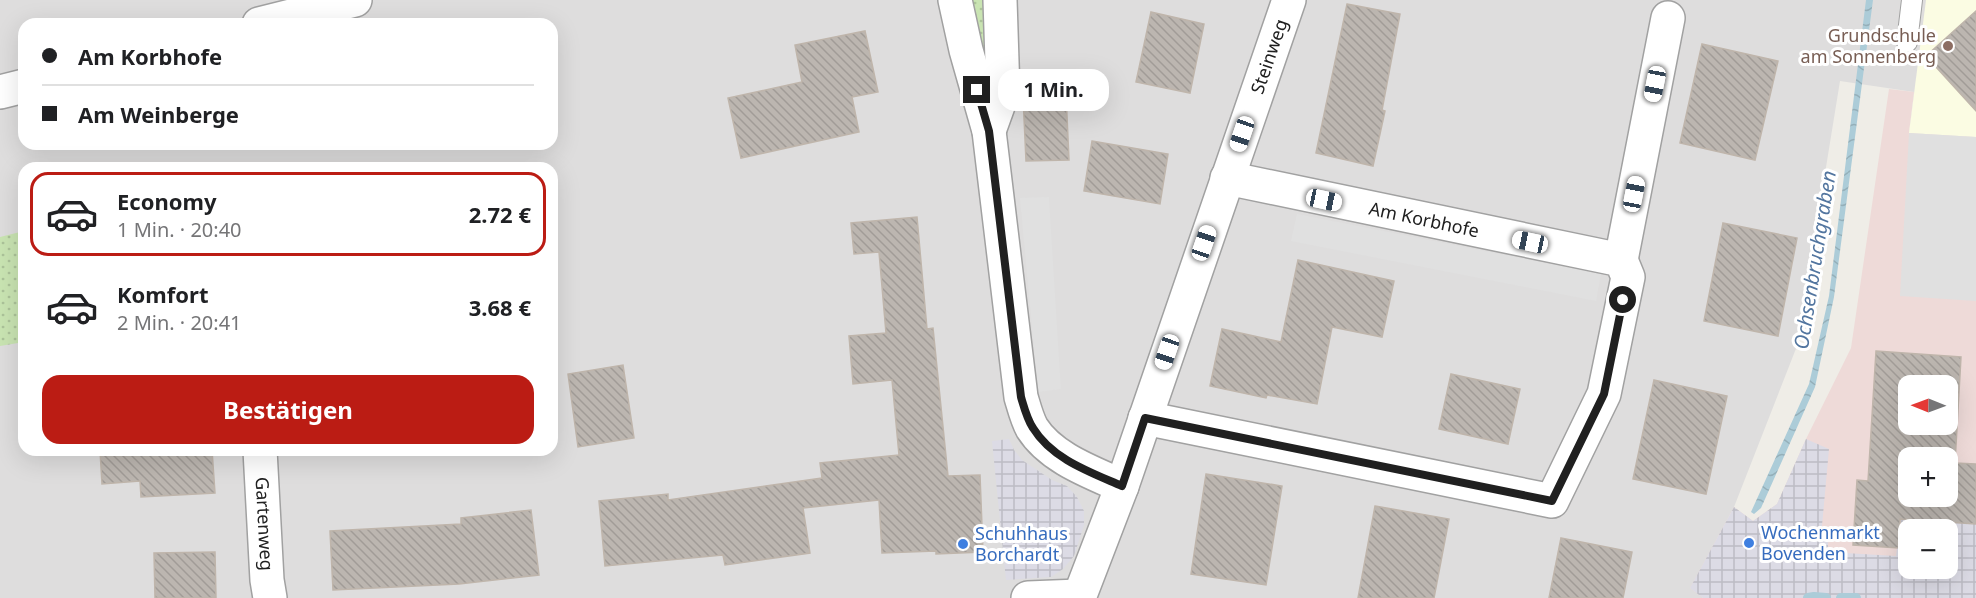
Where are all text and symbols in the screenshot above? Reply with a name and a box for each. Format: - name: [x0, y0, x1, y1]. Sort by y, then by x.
- street label: Steinweg: [1245, 16, 1293, 97]
- place label: Grundschule am Sonnenberg: [1801, 23, 1936, 68]
- marker: Grundschule am Sonnenberg: [1941, 39, 1955, 53]
- text: Am Korbhofe: [78, 41, 222, 71]
- car: [1643, 65, 1667, 103]
- callout: 1 Min.: [998, 69, 1109, 111]
- route end: [963, 76, 990, 103]
- text: 1 Min.: [1023, 76, 1084, 103]
- text: Am Weinberge: [78, 99, 239, 129]
- car: [1228, 114, 1256, 154]
- water label: Ochsenbruchgraben: [1787, 169, 1842, 351]
- car: [1622, 175, 1646, 213]
- text: Economy: [117, 186, 216, 216]
- icon: car: [45, 187, 99, 241]
- car: [1305, 187, 1343, 213]
- street label: Am Korbhofe: [1367, 196, 1481, 242]
- text: 2.72 €: [469, 199, 531, 229]
- text: 1 Min. · 20:40: [117, 216, 242, 243]
- car: [1190, 223, 1218, 263]
- car: [1511, 229, 1549, 255]
- text: Komfort: [117, 279, 208, 309]
- icon: car: [45, 280, 99, 334]
- route start: [1609, 286, 1636, 313]
- text: 3.68 €: [469, 292, 531, 322]
- text: 2 Min. · 20:41: [117, 309, 242, 336]
- car: [1153, 332, 1181, 372]
- button: Bestätigen: [42, 375, 534, 444]
- north arrow: [1898, 375, 1958, 435]
- map controls: [1898, 375, 1958, 579]
- button: +: [1898, 447, 1958, 507]
- street label: Gartenweg: [250, 476, 279, 571]
- button: −: [1898, 519, 1958, 579]
- place label: Wochenmarkt Bovenden: [1761, 520, 1880, 565]
- place label: Schuhhaus Borchardt: [975, 521, 1068, 566]
- marker: Wochenmarkt Bovenden: [1742, 536, 1756, 550]
- marker: Schuhhaus Borchardt: [956, 537, 970, 551]

